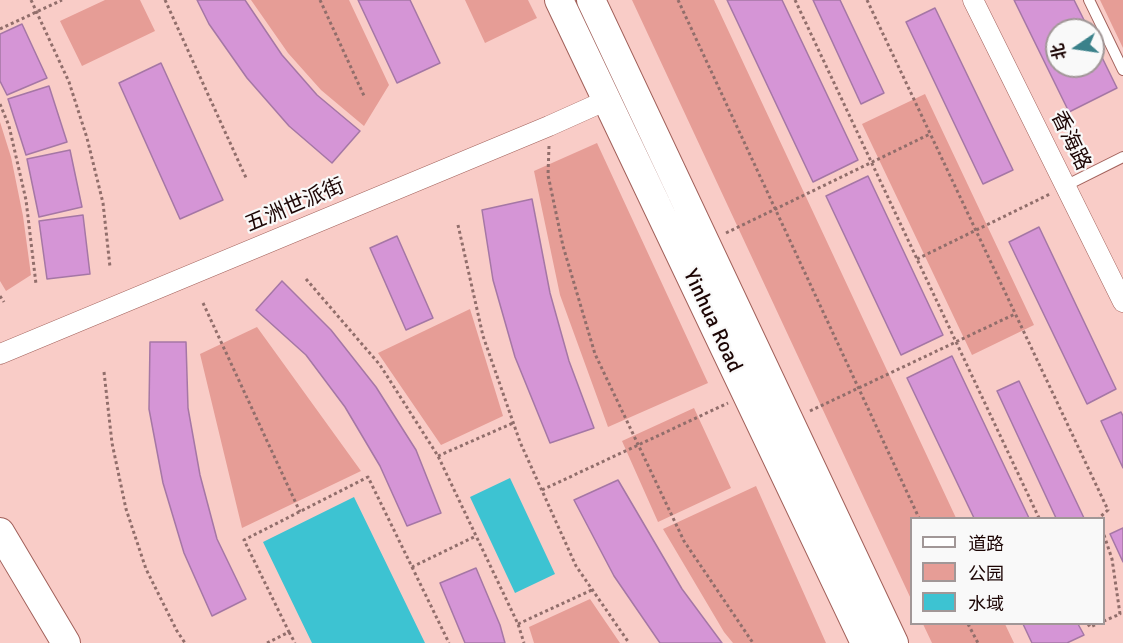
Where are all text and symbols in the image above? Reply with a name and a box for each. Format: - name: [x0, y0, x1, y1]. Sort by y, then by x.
- north arrow: [1045, 18, 1105, 78]
- text: 北: [1048, 42, 1071, 62]
- street label: 香海路: [1045, 107, 1095, 175]
- street label: 五洲世派街: [242, 174, 348, 238]
- street label: Yinhua Road: [677, 265, 747, 377]
- legend: [910, 517, 1105, 625]
- text: 道路: [968, 533, 1004, 555]
- text: 公园: [968, 563, 1004, 585]
- text: 水域: [968, 593, 1004, 615]

